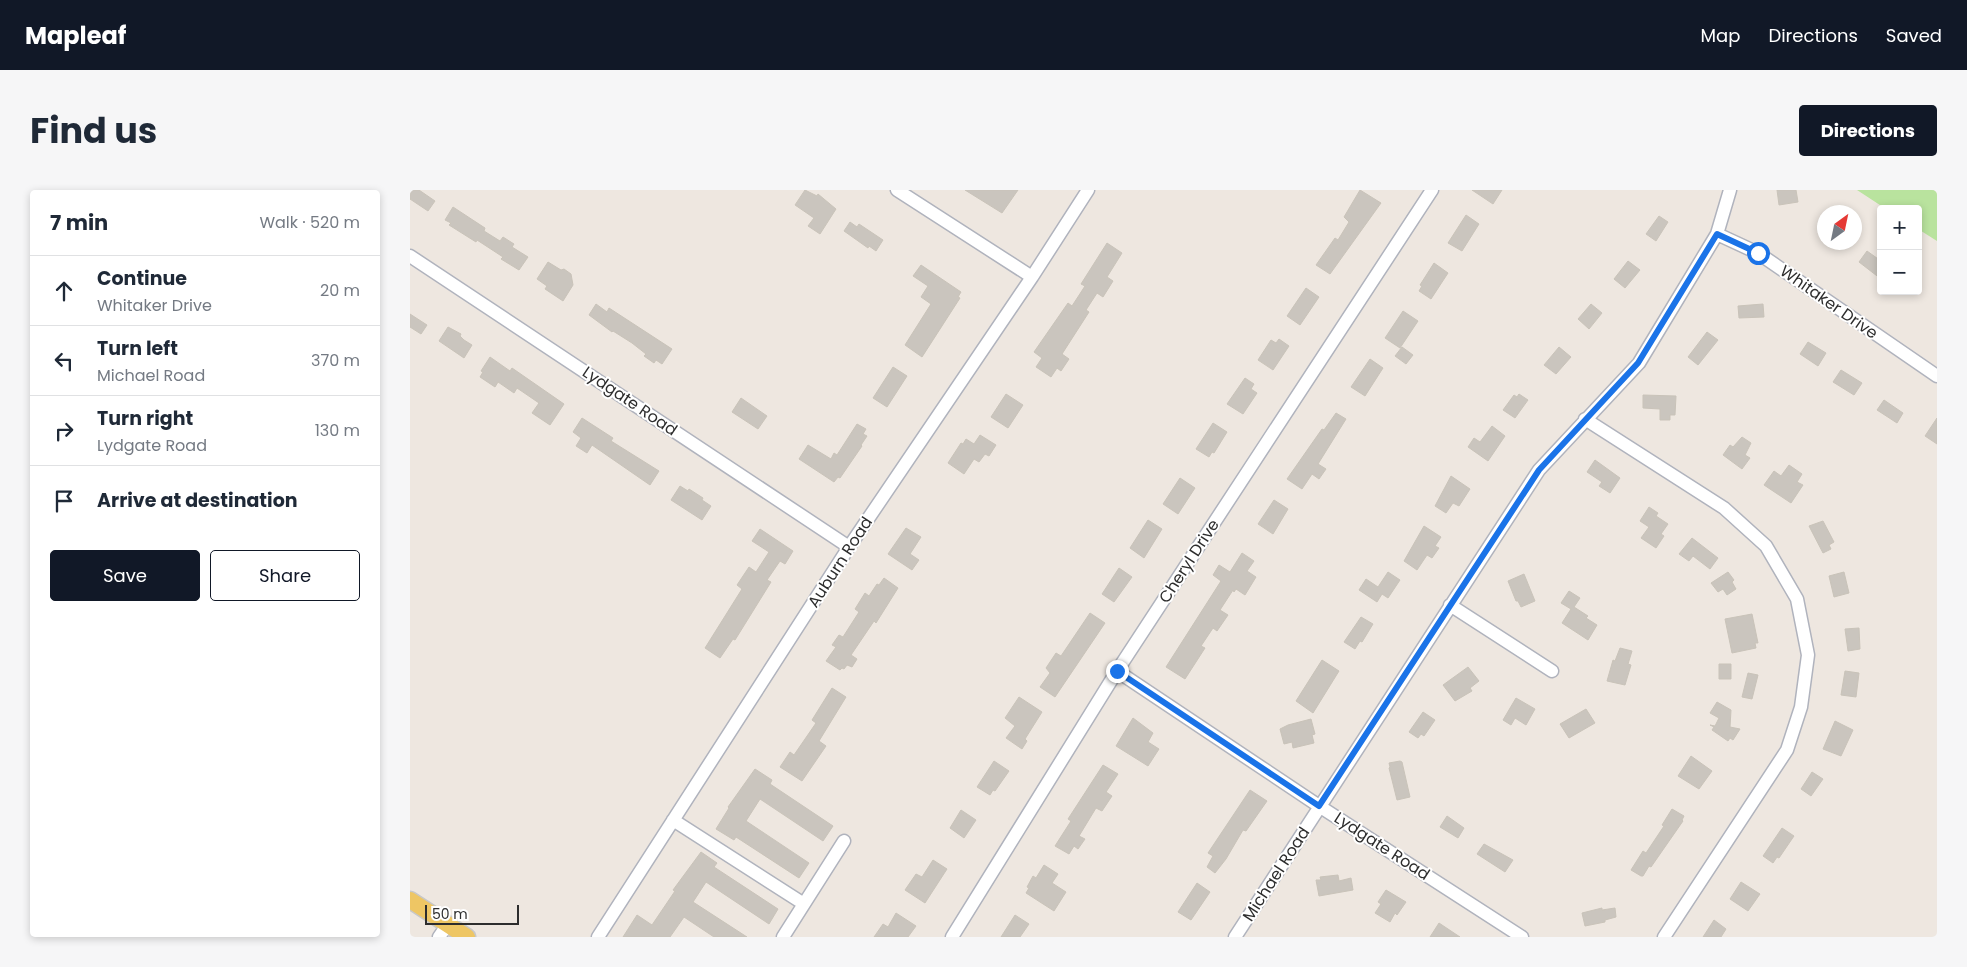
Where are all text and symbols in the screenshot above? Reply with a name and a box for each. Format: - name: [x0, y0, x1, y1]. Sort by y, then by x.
- text: Mapleaf: [25, 19, 126, 52]
- text: Map: [1701, 23, 1740, 48]
- text: Directions: [1768, 23, 1858, 48]
- text: Saved: [1886, 23, 1942, 48]
- button: Directions: [1799, 105, 1937, 156]
- text: Find us: [30, 106, 157, 155]
- north arrow: [1817, 205, 1862, 250]
- map controls: [1877, 205, 1922, 295]
- button: +: [1877, 205, 1922, 250]
- text: 7 min: [50, 208, 108, 237]
- text: Walk · 520 m: [259, 211, 360, 234]
- route start: [1747, 242, 1770, 265]
- button: −: [1877, 250, 1922, 295]
- street label: Whitaker Drive: [1775, 260, 1883, 344]
- text: Continue: [97, 265, 187, 292]
- icon: ahead: [50, 277, 78, 305]
- text: 20 m: [320, 279, 360, 302]
- text: Whitaker Drive: [97, 294, 212, 317]
- text: Turn left: [97, 335, 178, 362]
- icon: left: [50, 347, 78, 375]
- text: 370 m: [311, 349, 360, 372]
- street label: Lydgate Road: [578, 361, 682, 441]
- text: Michael Road: [97, 364, 205, 387]
- text: Turn right: [97, 405, 193, 432]
- icon: right: [50, 417, 78, 445]
- text: 130 m: [315, 419, 360, 442]
- text: Lydgate Road: [97, 434, 207, 457]
- icon: arrive: [50, 487, 78, 515]
- text: Arrive at destination: [97, 487, 298, 514]
- street label: Auburn Road: [802, 512, 878, 612]
- street label: Cheryl Drive: [1153, 514, 1225, 607]
- button: Save: [50, 550, 200, 601]
- button: Share: [210, 550, 360, 601]
- route end: [1106, 660, 1129, 683]
- street label: Lydgate Road: [1330, 806, 1434, 886]
- street label: Michael Road: [1237, 822, 1315, 926]
- scale bar: [425, 902, 519, 925]
- text: 50 m: [432, 904, 468, 924]

